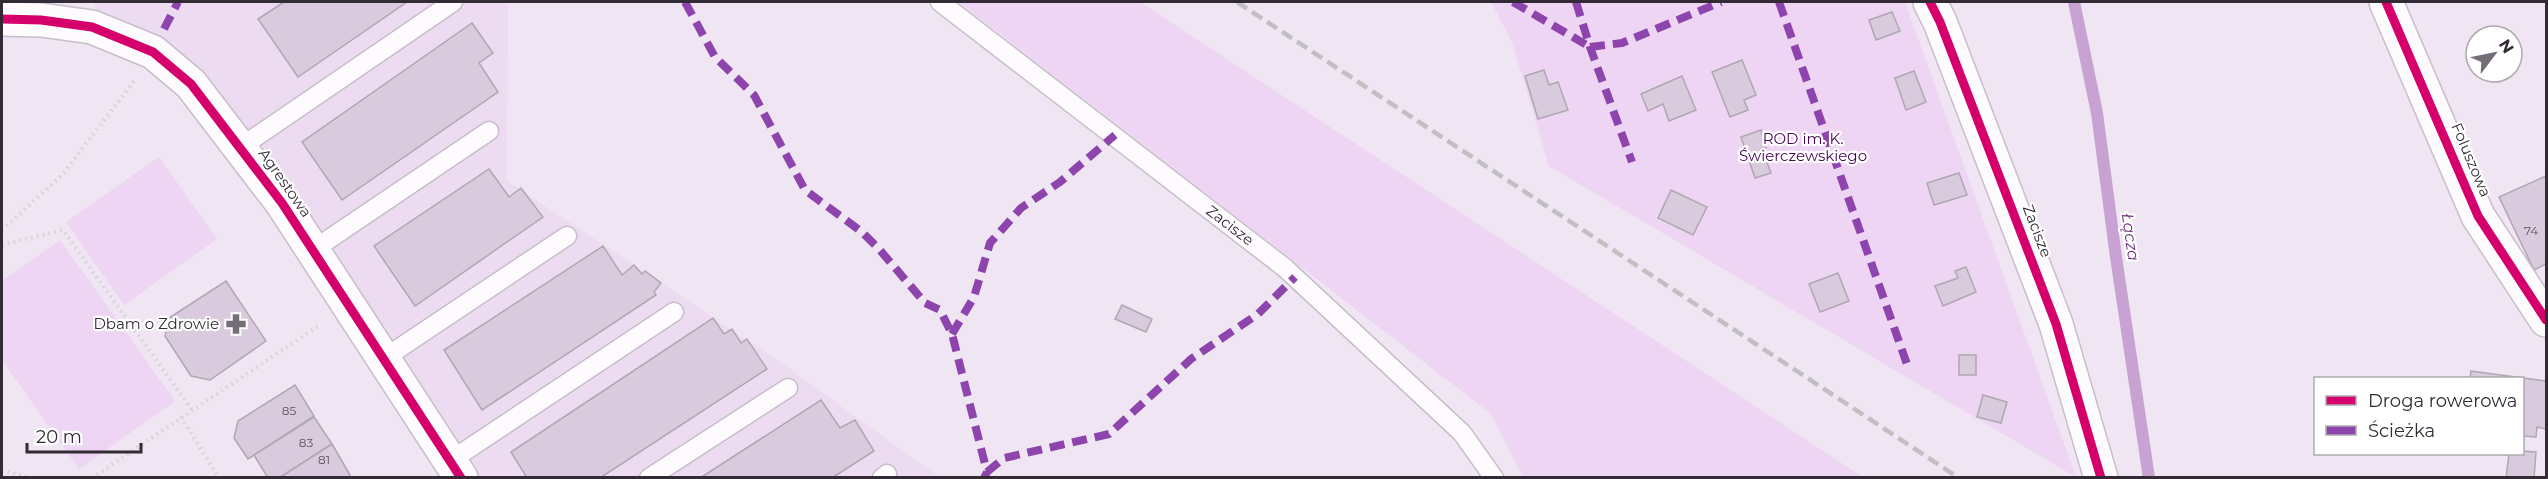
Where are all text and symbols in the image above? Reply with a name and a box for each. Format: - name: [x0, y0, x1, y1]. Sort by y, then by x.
- north arrow: [2464, 24, 2524, 84]
- text: N: [2495, 36, 2518, 57]
- street label: Foluszowa: [2447, 120, 2496, 200]
- park label: ROD im. K. Świerczewskiego: [1739, 129, 1867, 165]
- street label: Agrestowa: [255, 145, 316, 221]
- street label: Zacisze: [1203, 201, 1258, 249]
- street label: Zacisze: [2019, 202, 2056, 260]
- water label: Łącza: [2118, 212, 2143, 262]
- house number: 74: [2524, 223, 2538, 238]
- pharmacy icon: Dbam o Zdrowie: [224, 312, 248, 336]
- place label: Dbam o Zdrowie: [93, 314, 219, 333]
- legend: [2314, 377, 2524, 455]
- text: Droga rowerowa: [2368, 390, 2517, 412]
- house number: 85: [282, 403, 296, 418]
- scale bar: [27, 416, 141, 454]
- text: Ścieżka: [2368, 420, 2435, 442]
- text: 20 m: [36, 426, 82, 448]
- house number: 83: [299, 435, 313, 450]
- house number: 81: [318, 452, 330, 467]

